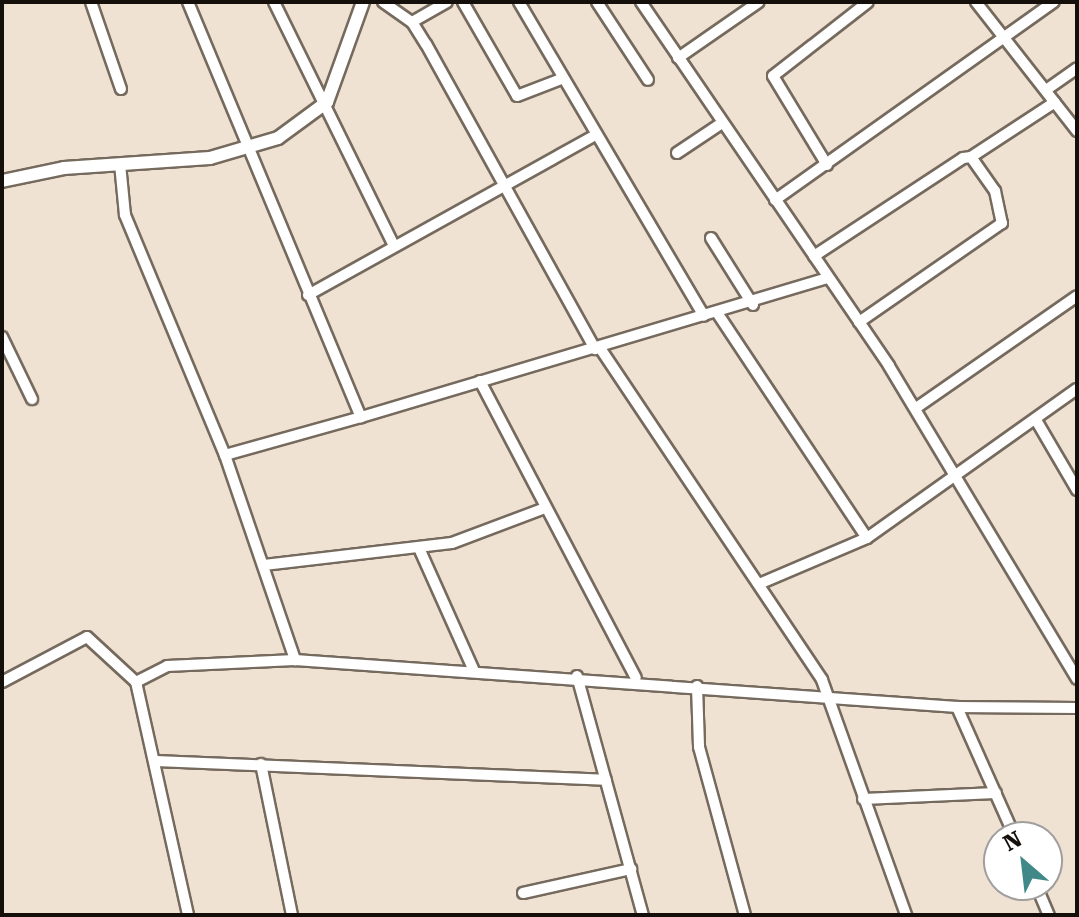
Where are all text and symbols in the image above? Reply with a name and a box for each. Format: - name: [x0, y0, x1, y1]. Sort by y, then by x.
- north arrow: [983, 821, 1063, 901]
- text: N: [999, 826, 1026, 856]

